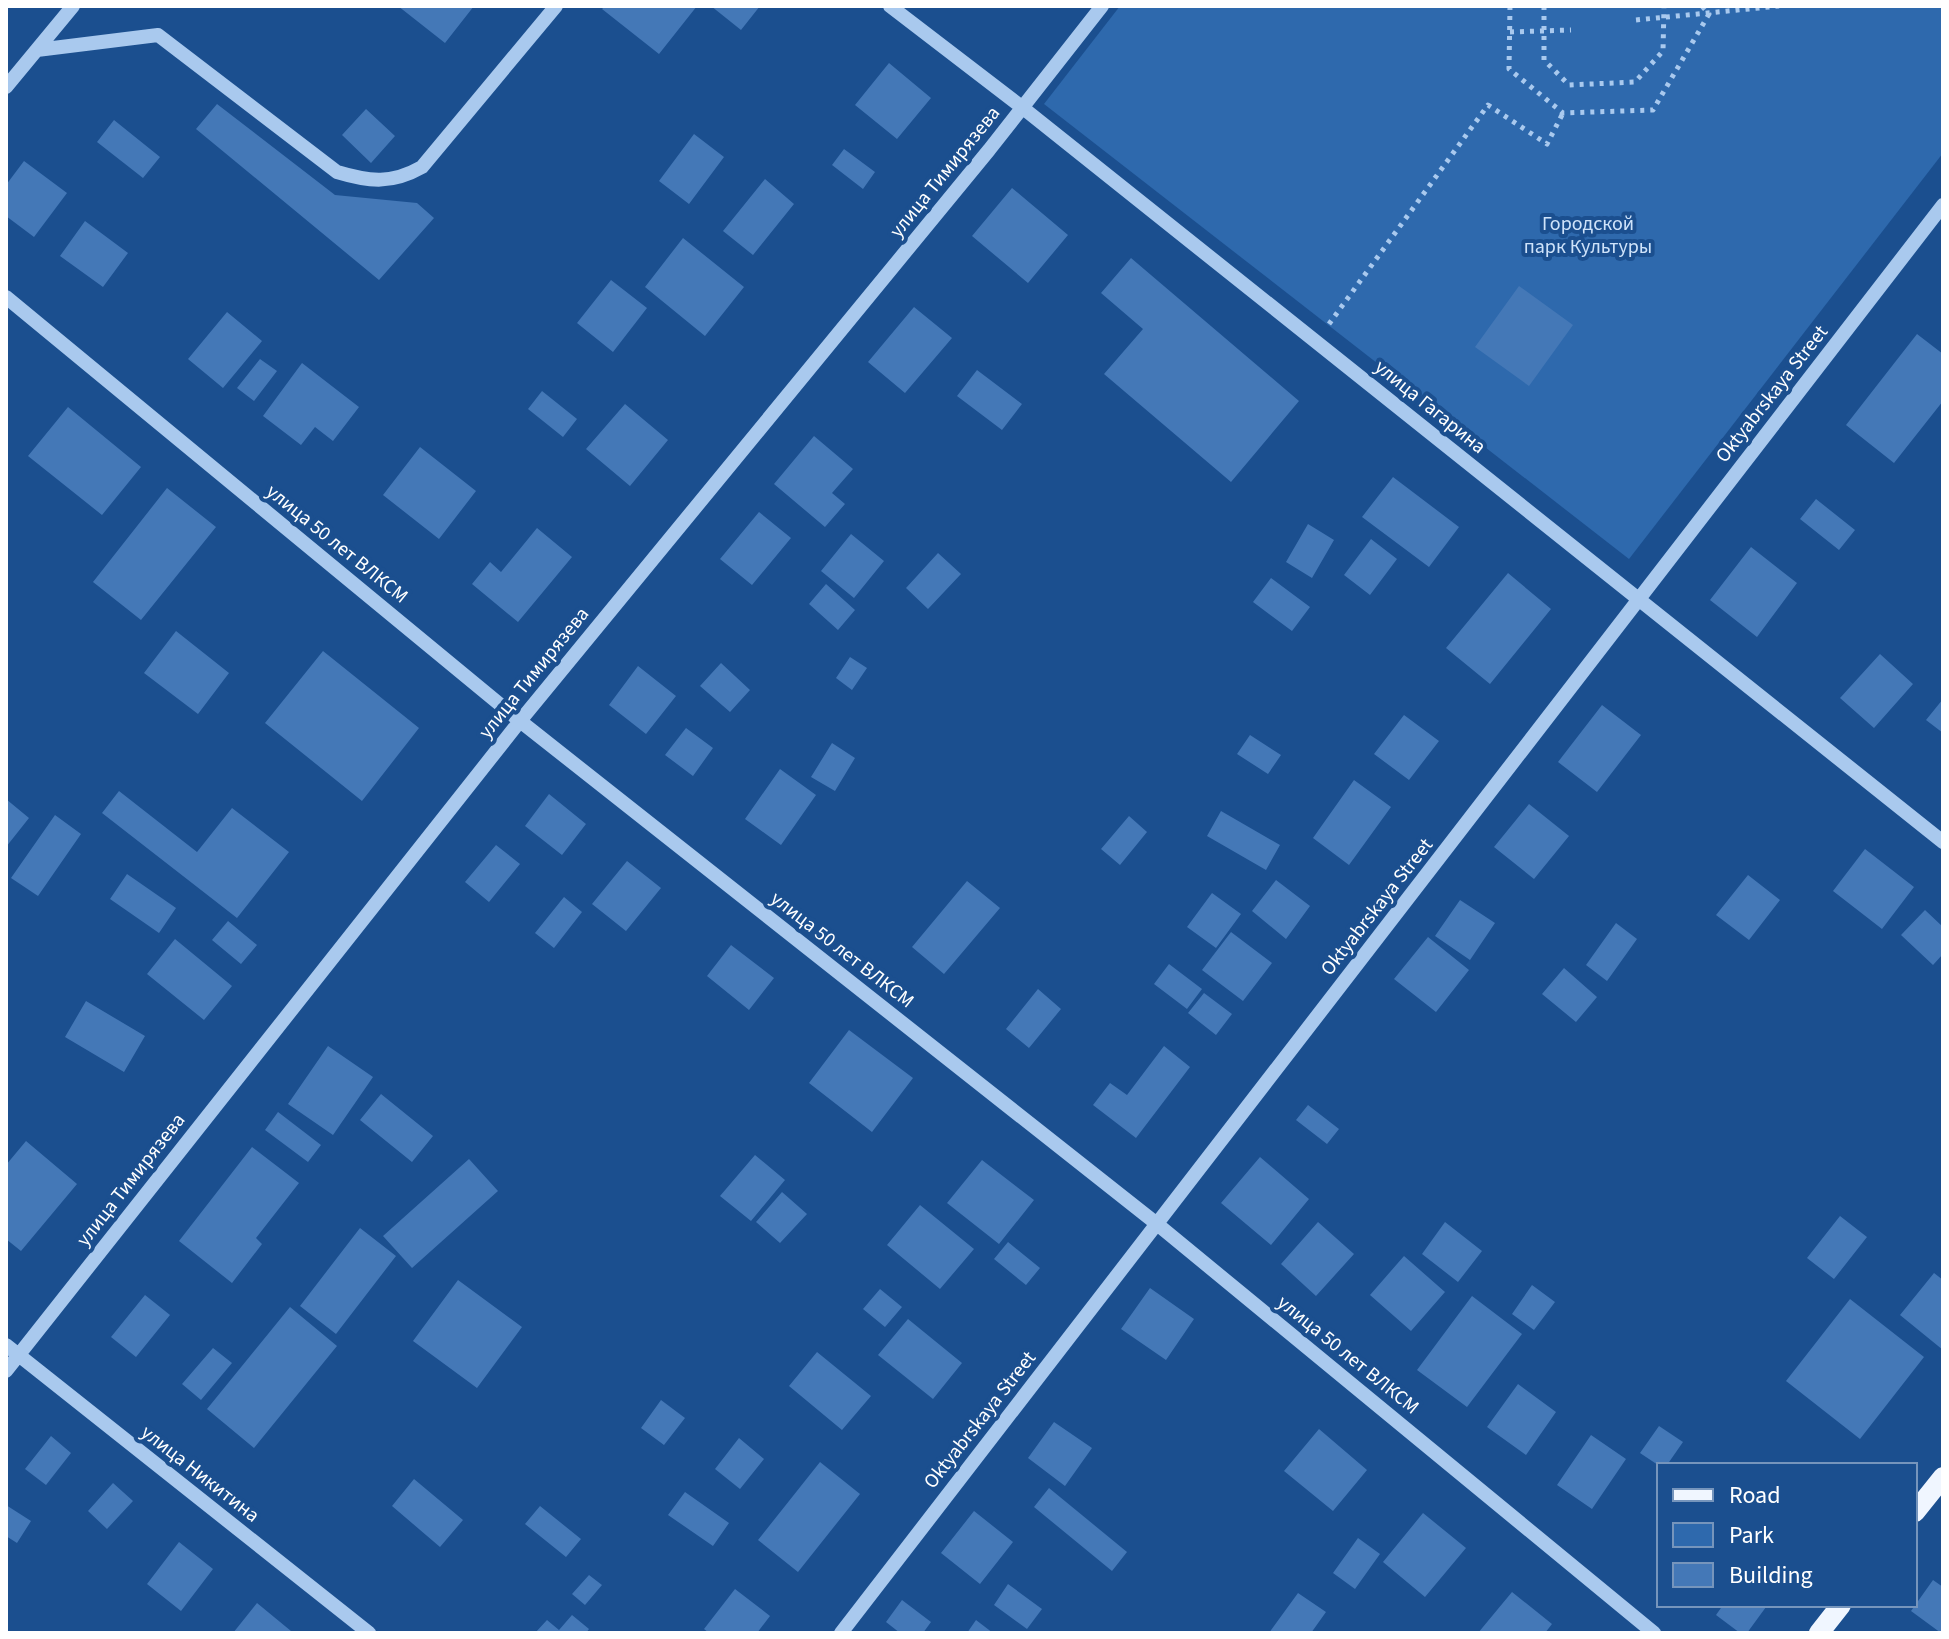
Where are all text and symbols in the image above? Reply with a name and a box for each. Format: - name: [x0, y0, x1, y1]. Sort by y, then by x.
- street label: улица Тимирязева: [883, 100, 1007, 244]
- park label: Городской парк Культуры: [1524, 210, 1652, 261]
- street label: Oktyabrskaya Street: [1709, 319, 1835, 469]
- street label: улица Гагарина: [1368, 353, 1492, 461]
- street label: улица 50 лет ВЛКСМ: [260, 478, 414, 610]
- street label: улица Тимирязева: [472, 601, 596, 745]
- street label: Oktyabrskaya Street: [1314, 832, 1440, 982]
- street label: улица 50 лет ВЛКСМ: [764, 885, 920, 1015]
- street label: улица Тимирязева: [70, 1108, 192, 1252]
- street label: улица 50 лет ВЛКСМ: [1271, 1289, 1425, 1421]
- street label: Oktyabrskaya Street: [917, 1345, 1043, 1495]
- street label: улица Никитина: [135, 1419, 265, 1529]
- legend: [1657, 1463, 1917, 1607]
- text: Road: [1729, 1478, 1781, 1513]
- text: Park: [1729, 1518, 1774, 1553]
- text: Building: [1729, 1558, 1813, 1593]

